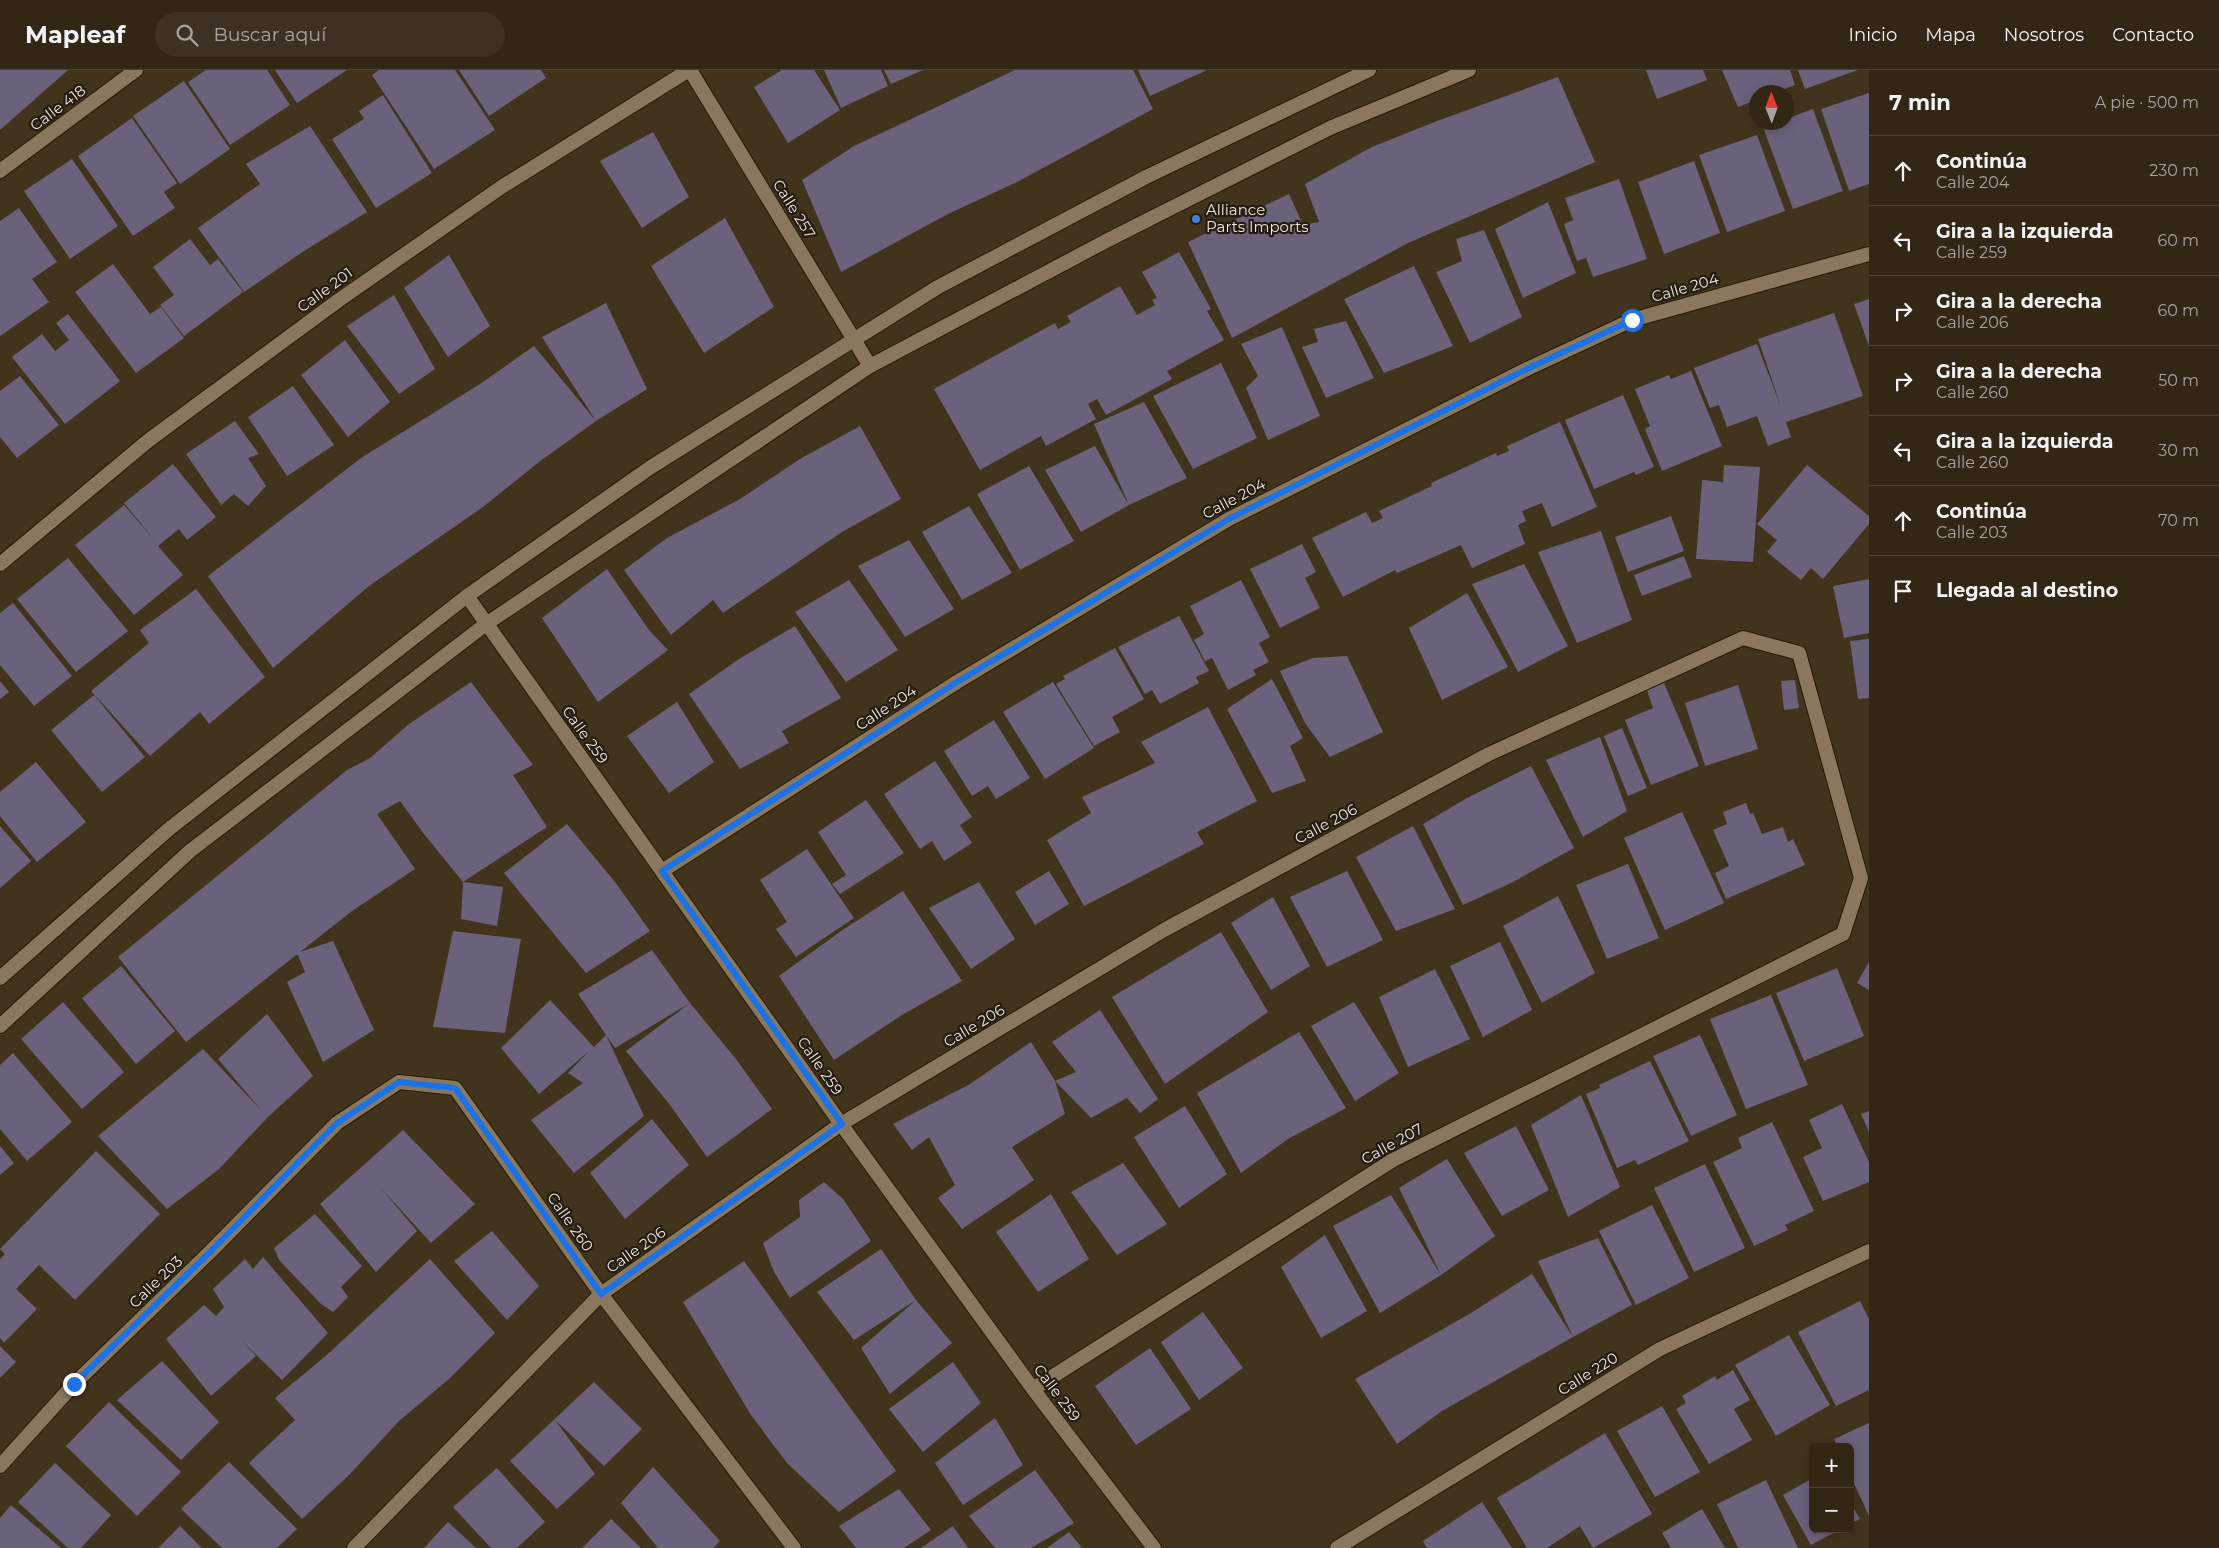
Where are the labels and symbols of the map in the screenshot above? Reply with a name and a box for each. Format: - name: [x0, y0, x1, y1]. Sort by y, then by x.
- street label: Calle 418: [26, 80, 89, 135]
- north arrow: [1749, 85, 1794, 130]
- street label: Calle 257: [769, 176, 820, 242]
- place label: Alliance Parts Imports: [1206, 200, 1309, 236]
- marker: Alliance Parts Imports: [1190, 213, 1202, 225]
- street label: Calle 201: [293, 263, 356, 316]
- street label: Calle 204: [1649, 269, 1721, 306]
- route start: [1621, 309, 1644, 332]
- street label: Calle 204: [1199, 474, 1269, 523]
- street label: Calle 204: [852, 681, 920, 734]
- street label: Calle 259: [558, 702, 613, 767]
- street label: Calle 206: [1291, 799, 1360, 848]
- street label: Calle 206: [940, 1000, 1008, 1051]
- street label: Calle 259: [794, 1033, 847, 1098]
- street label: Calle 207: [1358, 1119, 1426, 1168]
- street label: Calle 260: [543, 1188, 598, 1255]
- street label: Calle 206: [602, 1222, 669, 1277]
- street label: Calle 203: [125, 1251, 186, 1312]
- street label: Calle 220: [1554, 1348, 1621, 1399]
- street label: Calle 259: [1030, 1360, 1085, 1425]
- route end: [63, 1373, 86, 1396]

